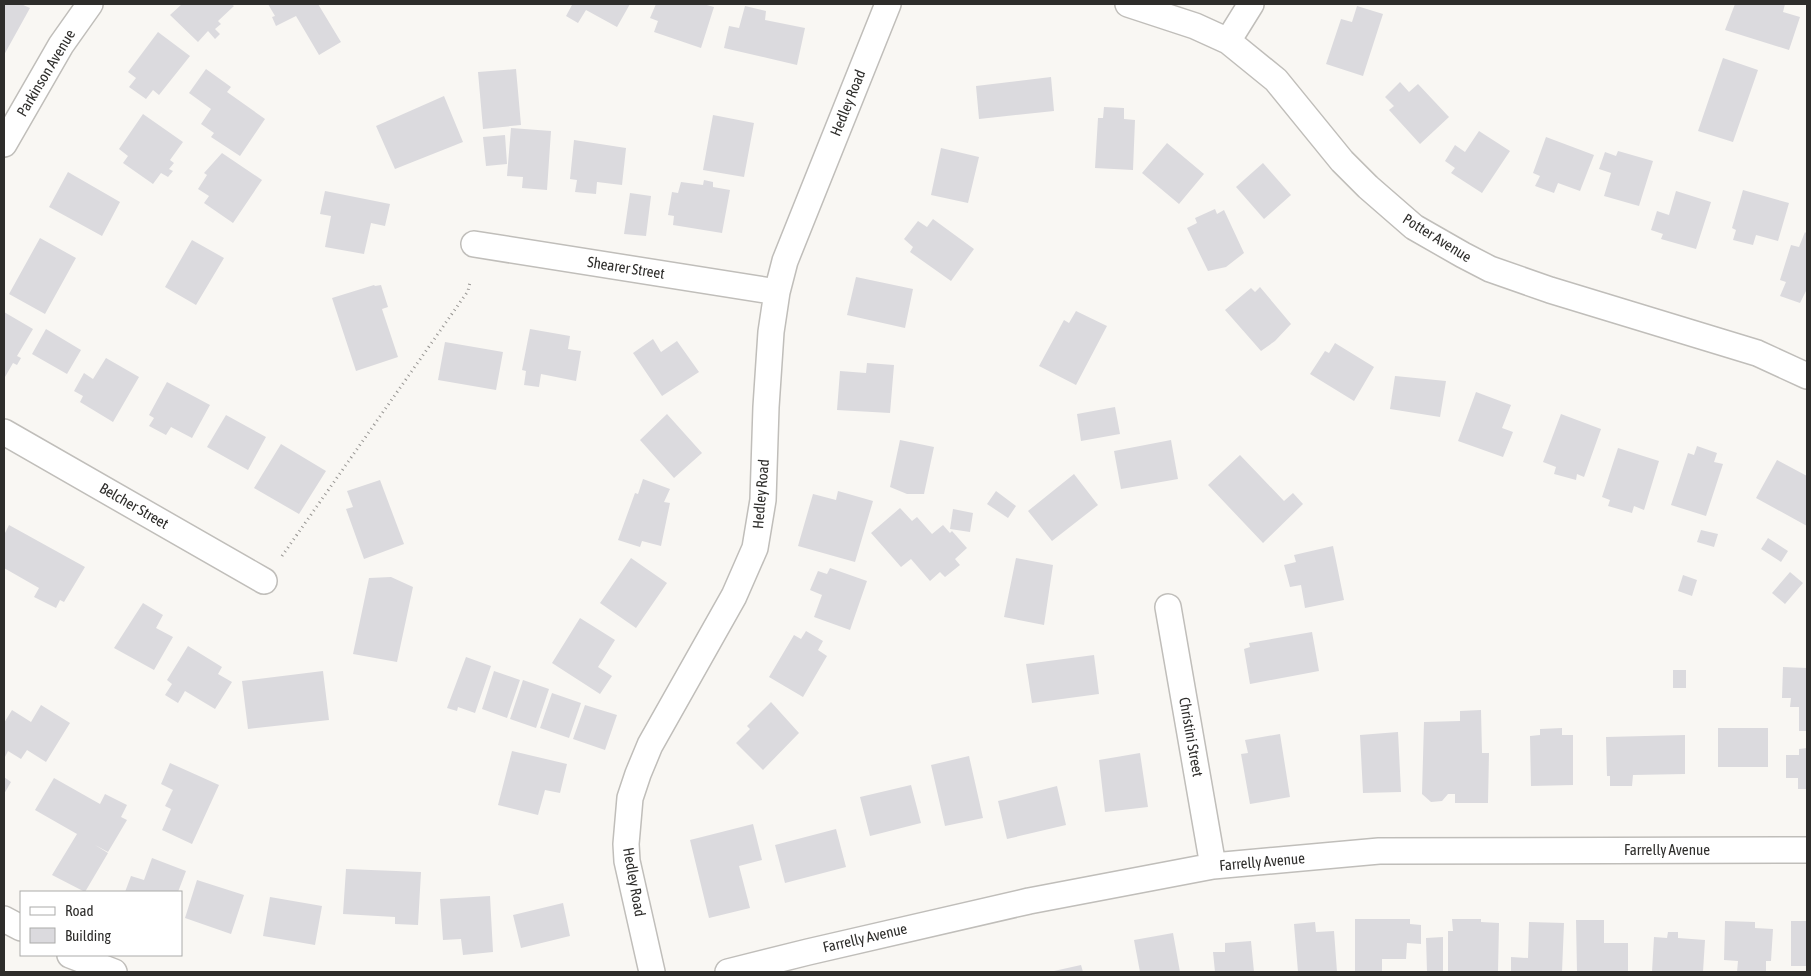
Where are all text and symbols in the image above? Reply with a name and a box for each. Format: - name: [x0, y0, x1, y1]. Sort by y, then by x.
- street label: Parkinson Avenue: [13, 26, 78, 119]
- street label: Hedley Road: [827, 67, 869, 138]
- street label: Potter Avenue: [1400, 210, 1475, 265]
- street label: Shearer Street: [586, 253, 666, 282]
- street label: Hedley Road: [749, 458, 772, 530]
- street label: Belcher Street: [97, 479, 172, 532]
- street label: Christini Street: [1176, 696, 1207, 778]
- street label: Farrelly Avenue: [1624, 841, 1710, 858]
- street label: Hedley Road: [620, 846, 649, 918]
- street label: Farrelly Avenue: [1218, 849, 1306, 874]
- legend: [20, 891, 182, 956]
- text: Road: [65, 902, 94, 919]
- street label: Farrelly Avenue: [821, 920, 909, 955]
- text: Building: [65, 927, 111, 944]

